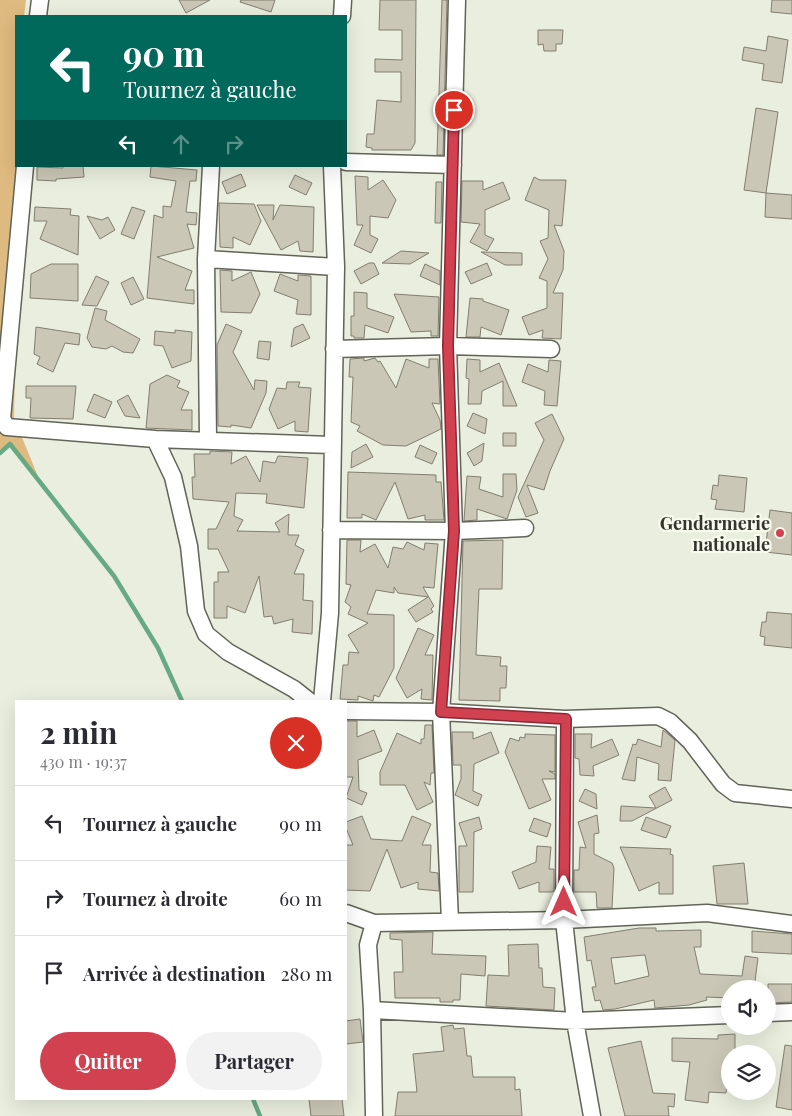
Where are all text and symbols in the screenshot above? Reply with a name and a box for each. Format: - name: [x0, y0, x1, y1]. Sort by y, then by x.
- text: 90 m: [123, 29, 205, 76]
- icon: left: [40, 35, 105, 100]
- text: Tournez à gauche: [123, 74, 297, 104]
- pin: [433, 89, 475, 131]
- icon: arrive: [440, 96, 468, 124]
- icon: left: [114, 130, 142, 158]
- icon: ahead: [167, 130, 195, 158]
- icon: right: [220, 130, 248, 158]
- place label: Gendarmerie nationale: [660, 511, 770, 556]
- marker: Gendarmerie nationale: [774, 527, 786, 539]
- text: 2 min: [40, 712, 117, 752]
- button: close: [270, 717, 322, 769]
- text: 430 m · 19:37: [40, 751, 127, 772]
- icon: left: [40, 809, 68, 837]
- text: Tournez à gauche: [83, 810, 237, 836]
- text: 90 m: [279, 810, 322, 836]
- position arrow: [537, 875, 589, 927]
- icon: right: [40, 884, 68, 912]
- text: Tournez à droite: [83, 885, 228, 911]
- text: 60 m: [279, 885, 322, 911]
- icon: arrive: [40, 959, 68, 987]
- text: Arrivée à destination: [83, 960, 265, 986]
- text: 280 m: [280, 960, 332, 986]
- map controls: [721, 980, 776, 1100]
- button: sound: [721, 980, 776, 1035]
- button: Quitter: [40, 1032, 176, 1090]
- button: Partager: [186, 1032, 322, 1090]
- button: layers: [721, 1045, 776, 1100]

